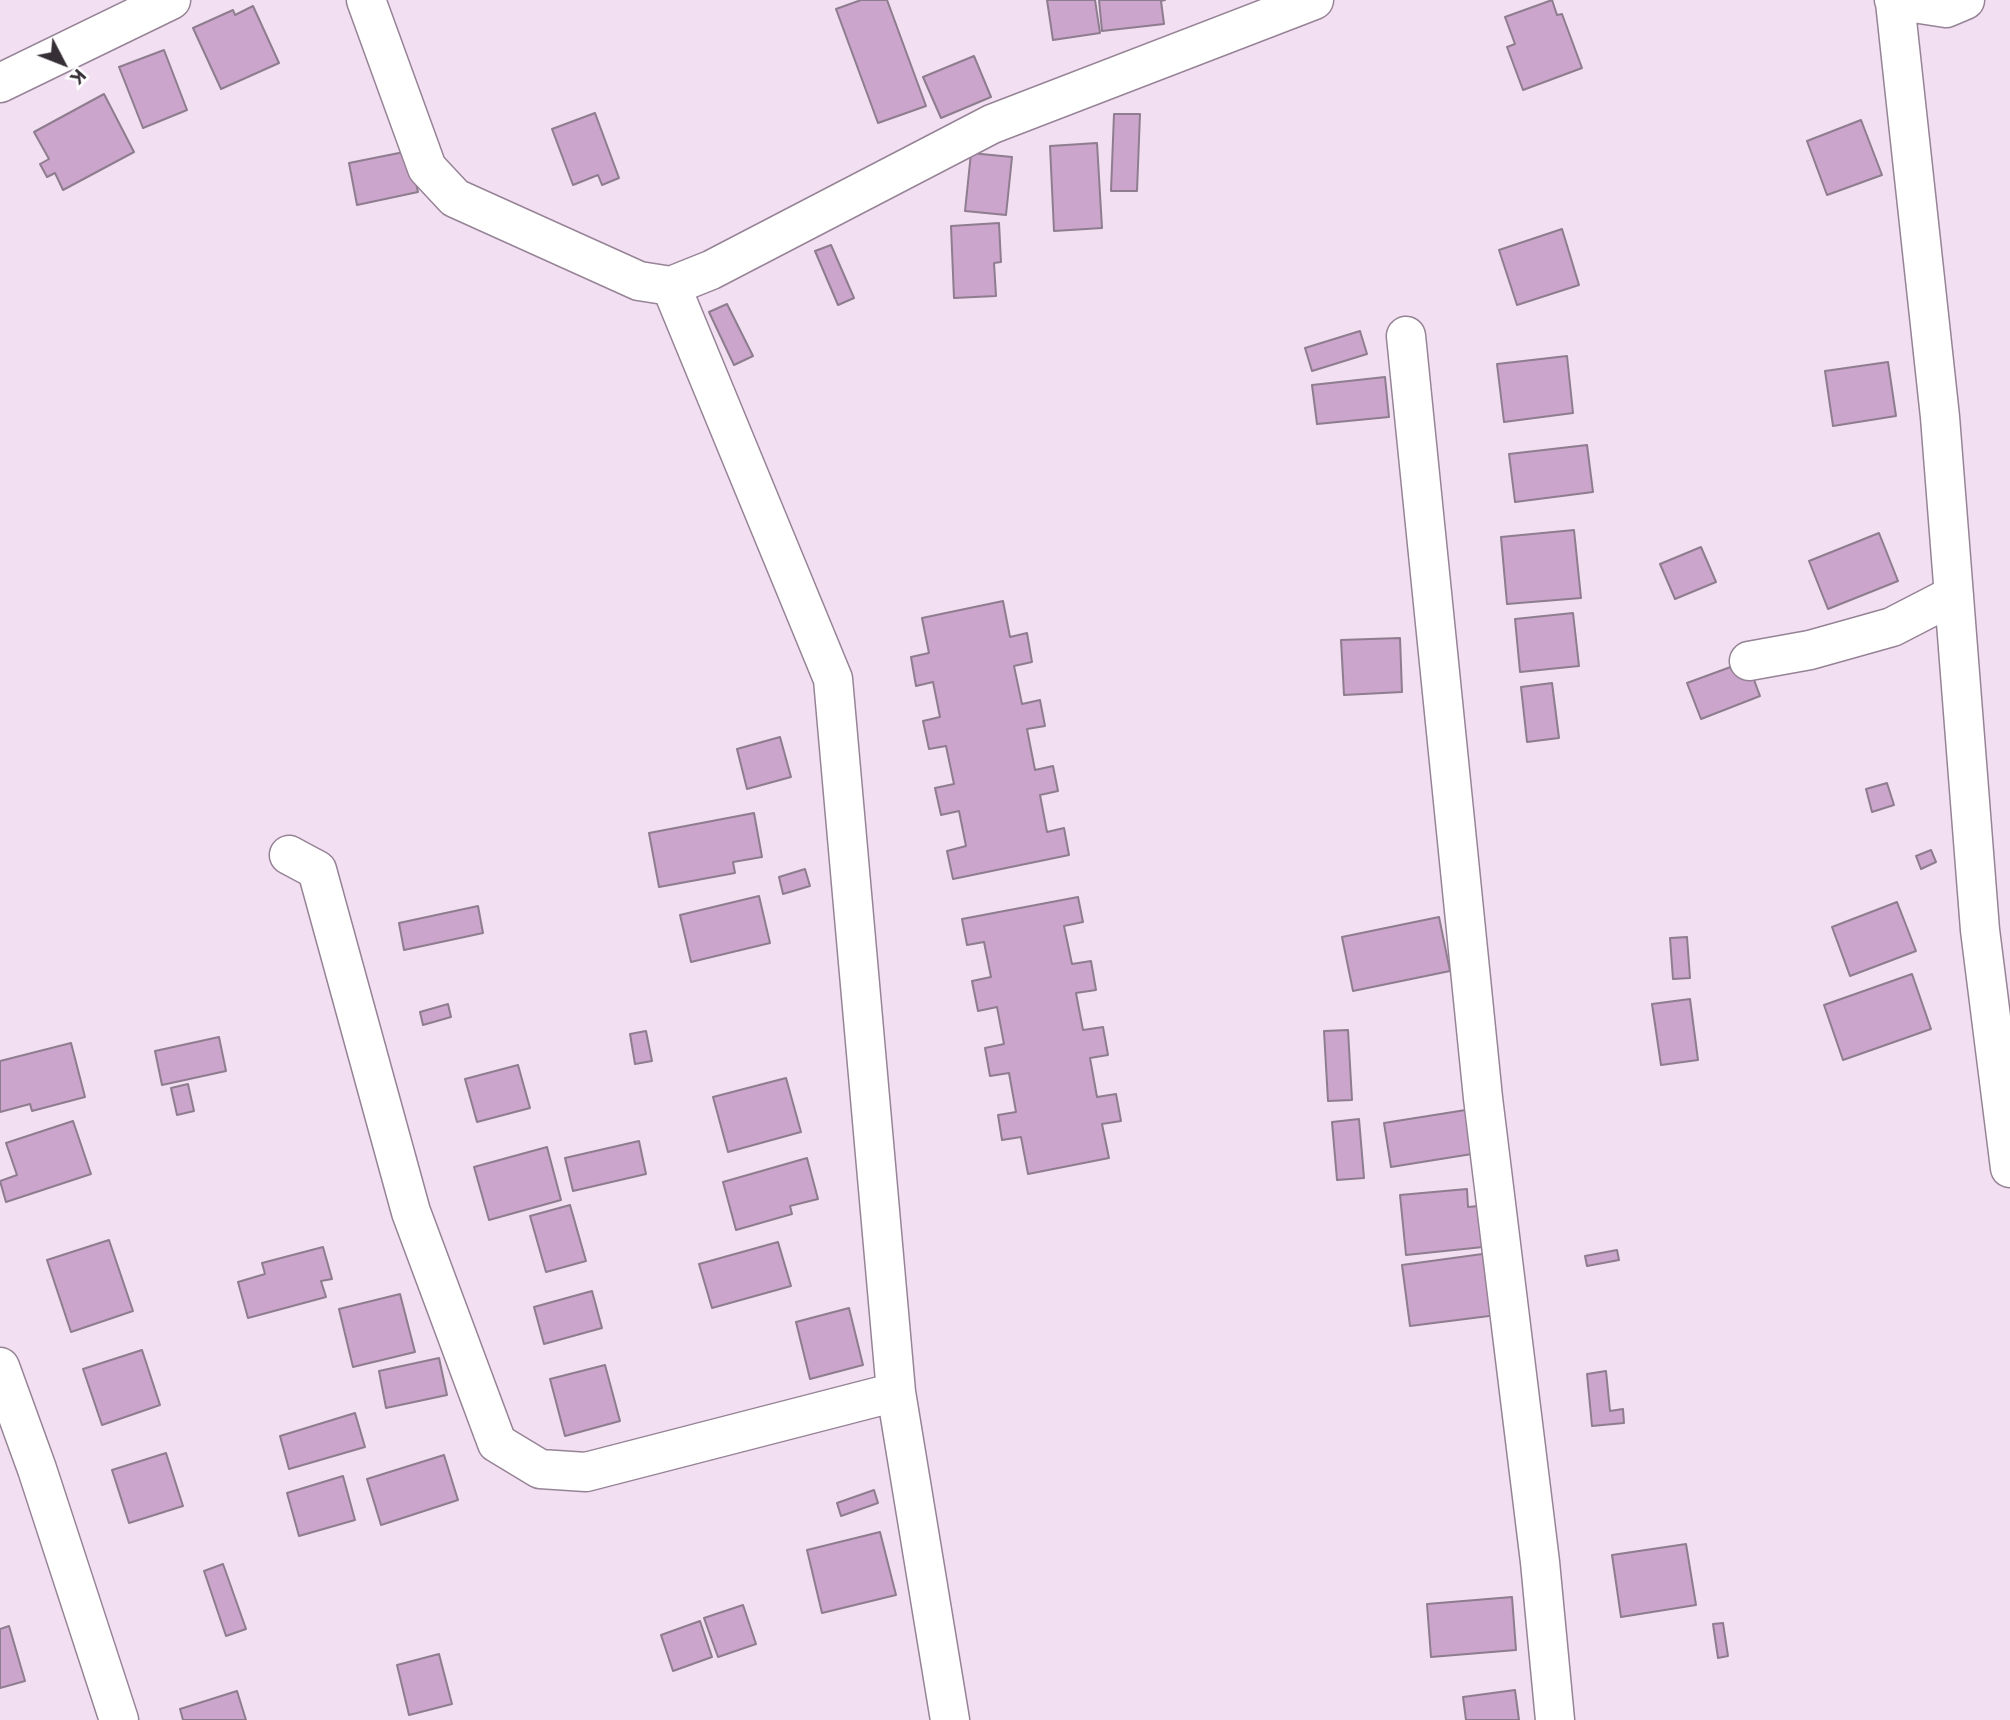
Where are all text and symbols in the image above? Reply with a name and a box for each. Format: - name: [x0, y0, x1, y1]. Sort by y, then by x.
- north arrow: [28, 28, 98, 98]
- text: K: [65, 64, 92, 90]

